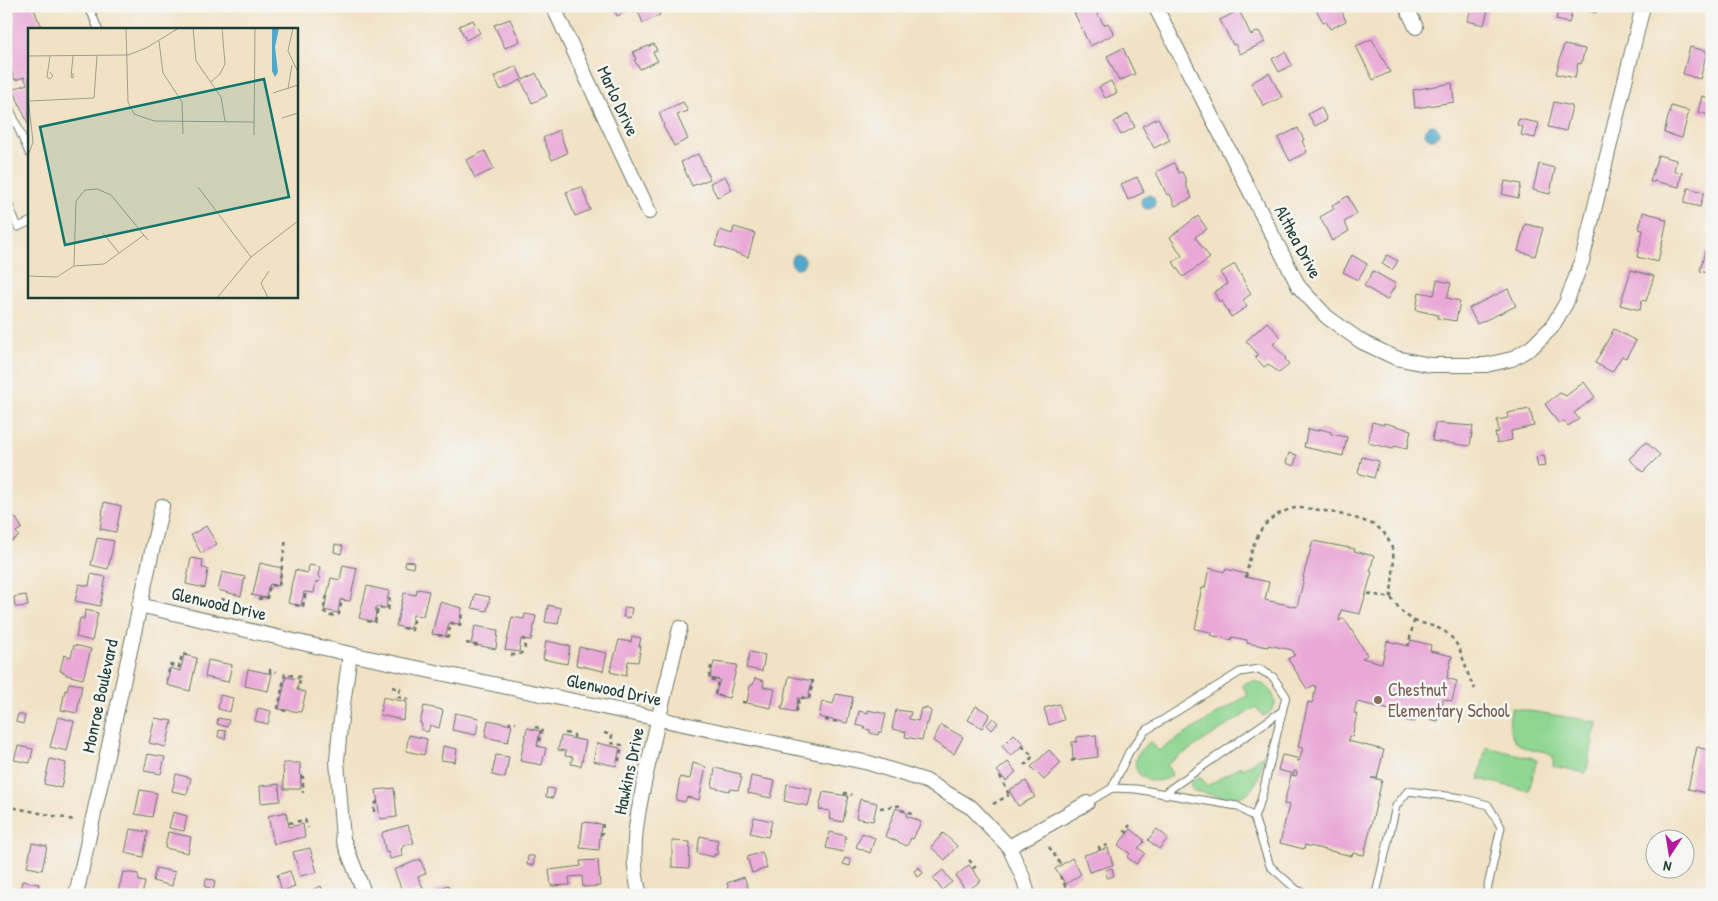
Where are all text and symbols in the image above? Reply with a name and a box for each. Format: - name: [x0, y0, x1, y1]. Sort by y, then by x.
- inset map: [28, 28, 298, 298]
- street label: Marlo Drive: [591, 62, 646, 140]
- street label: Althea Drive: [1269, 201, 1328, 283]
- street label: Glenwood Drive: [169, 580, 269, 627]
- street label: Monroe Boulevard: [75, 637, 124, 755]
- street label: Glenwood Drive: [564, 667, 664, 712]
- place label: Chestnut Elementary School: [1388, 677, 1510, 723]
- marker: Chestnut Elementary School: [1372, 694, 1384, 706]
- street label: Hawkins Drive: [607, 725, 650, 817]
- north arrow: [1646, 828, 1696, 878]
- text: N: [1661, 857, 1673, 877]

